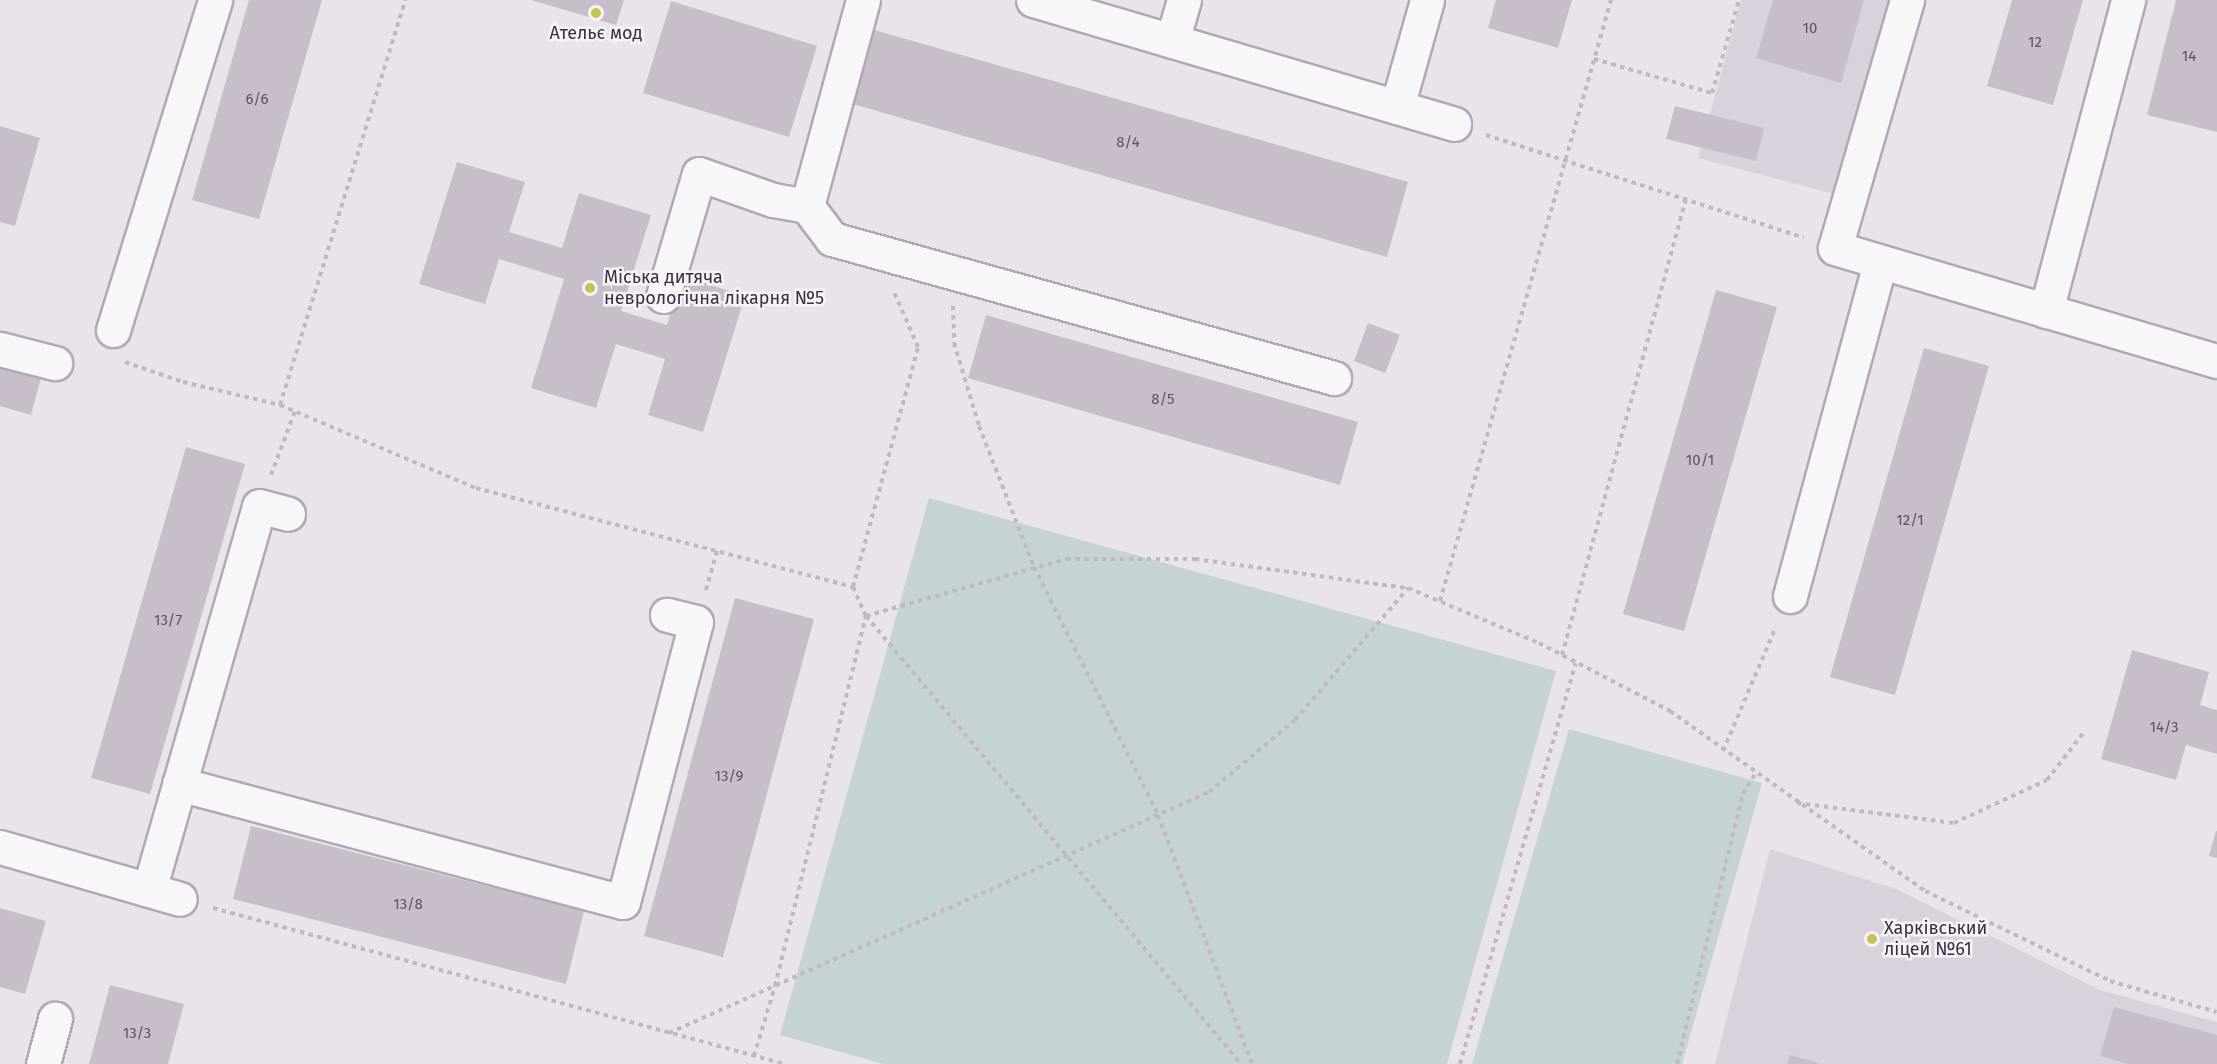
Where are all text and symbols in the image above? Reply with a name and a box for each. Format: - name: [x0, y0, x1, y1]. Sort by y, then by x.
- marker: Ательє мод: [589, 6, 603, 20]
- house number: 10: [1803, 20, 1817, 38]
- place label: Ательє мод: [550, 22, 642, 44]
- house number: 12: [2028, 34, 2042, 52]
- house number: 14: [2182, 48, 2196, 66]
- house number: 6/6: [245, 91, 269, 109]
- house number: 8/4: [1116, 134, 1140, 152]
- place label: Міська дитяча неврологічна лікарня №5: [604, 267, 824, 310]
- marker: Міська дитяча неврологічна лікарня №5: [581, 279, 599, 297]
- house number: 8/5: [1151, 391, 1175, 409]
- house number: 10/1: [1686, 452, 1714, 470]
- house number: 12/1: [1896, 512, 1924, 530]
- house number: 13/7: [154, 612, 182, 630]
- house number: 14/3: [2149, 719, 2179, 737]
- house number: 13/9: [715, 768, 743, 786]
- house number: 13/8: [393, 896, 423, 914]
- place label: Харківський ліцей №61: [1884, 918, 1987, 960]
- marker: Харківський ліцей №61: [1865, 932, 1879, 946]
- house number: 13/3: [123, 1025, 151, 1043]

